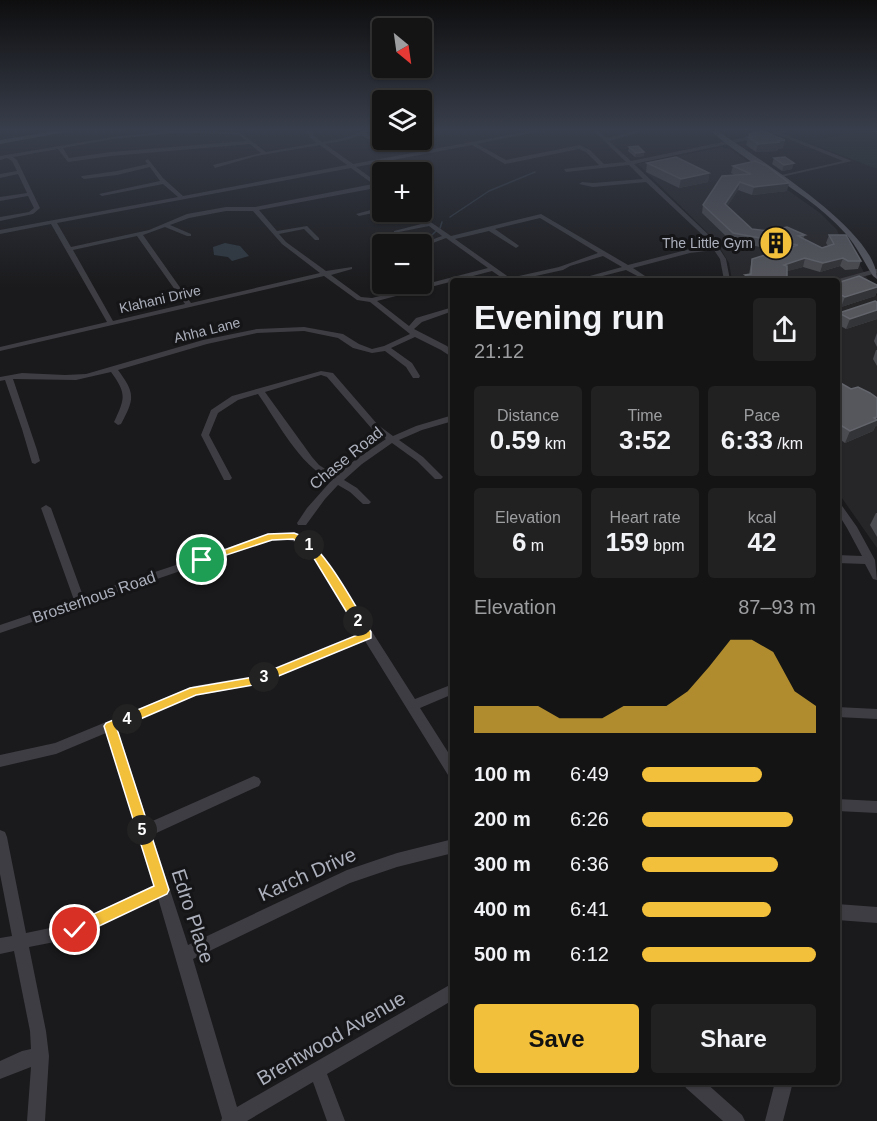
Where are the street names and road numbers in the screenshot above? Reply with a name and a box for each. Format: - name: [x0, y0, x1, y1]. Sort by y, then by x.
- street label: Klahani Drive: [118, 282, 203, 316]
- street label: Ahha Lane: [172, 314, 242, 346]
- street label: Chase Road: [306, 423, 386, 493]
- street label: Brosterhous Road: [30, 568, 158, 626]
- street label: Karch Drive: [255, 843, 359, 905]
- street label: Edro Place: [167, 866, 219, 966]
- street label: Brentwood Avenue: [253, 987, 409, 1089]

